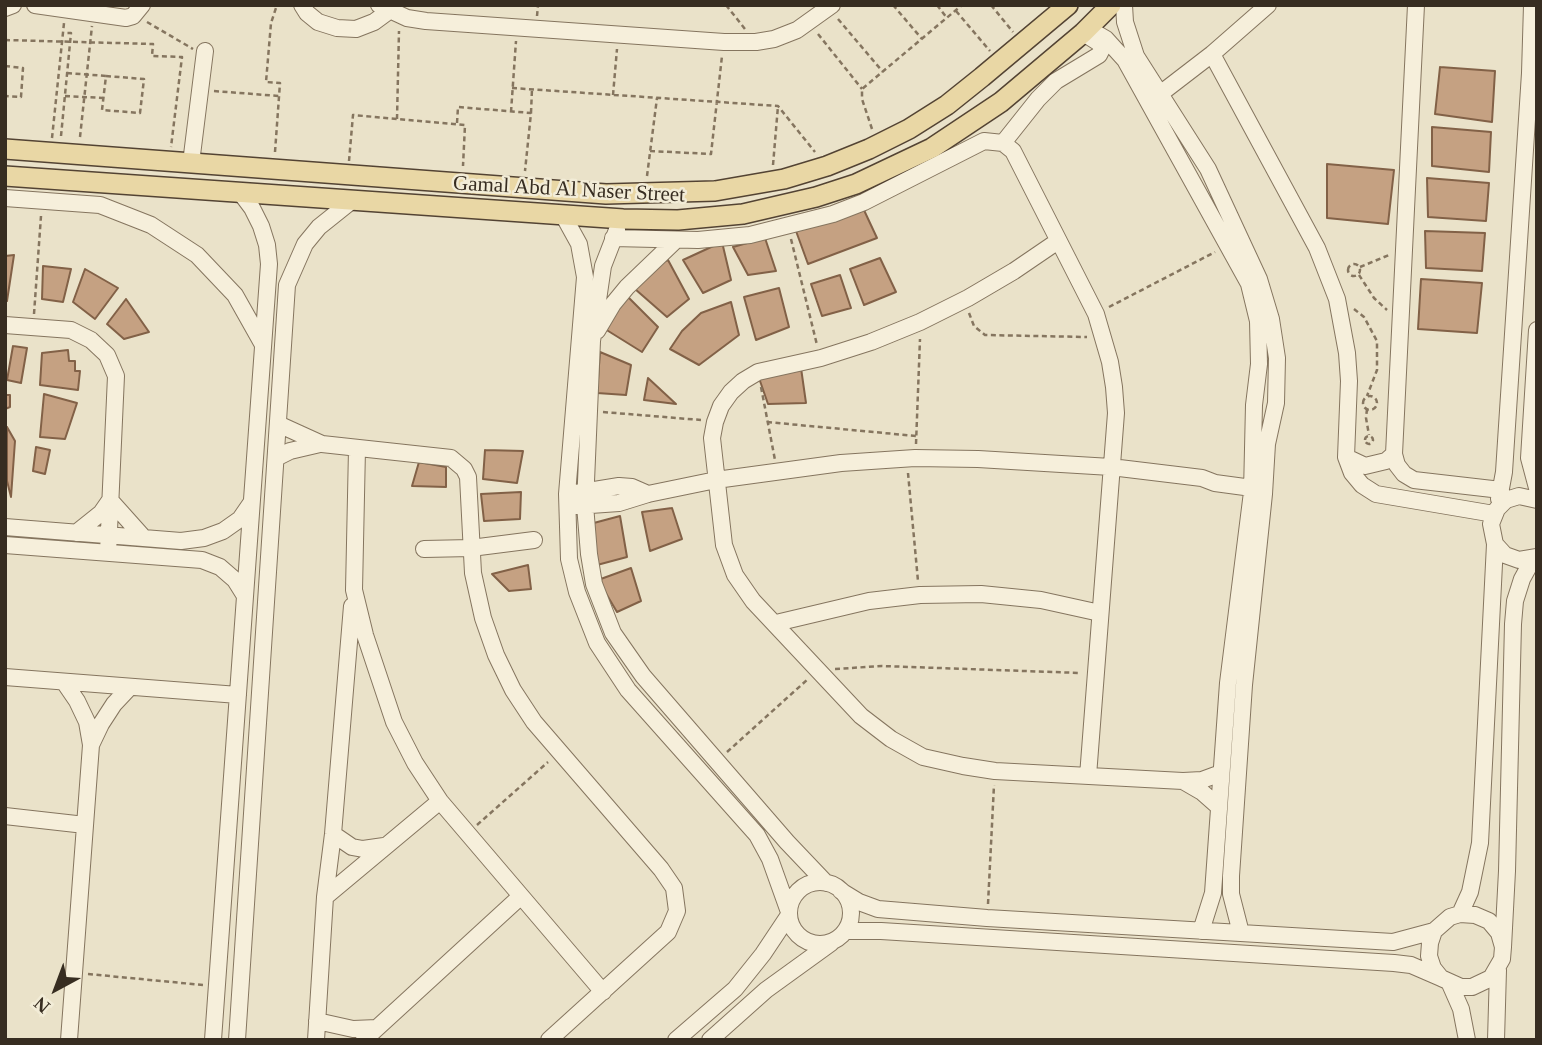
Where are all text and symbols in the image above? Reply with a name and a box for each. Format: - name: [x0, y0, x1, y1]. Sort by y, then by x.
- street label: Gamal Abd Al Naser Street: [452, 171, 686, 209]
- north arrow: [21, 954, 91, 1024]
- text: N: [30, 993, 54, 1018]

